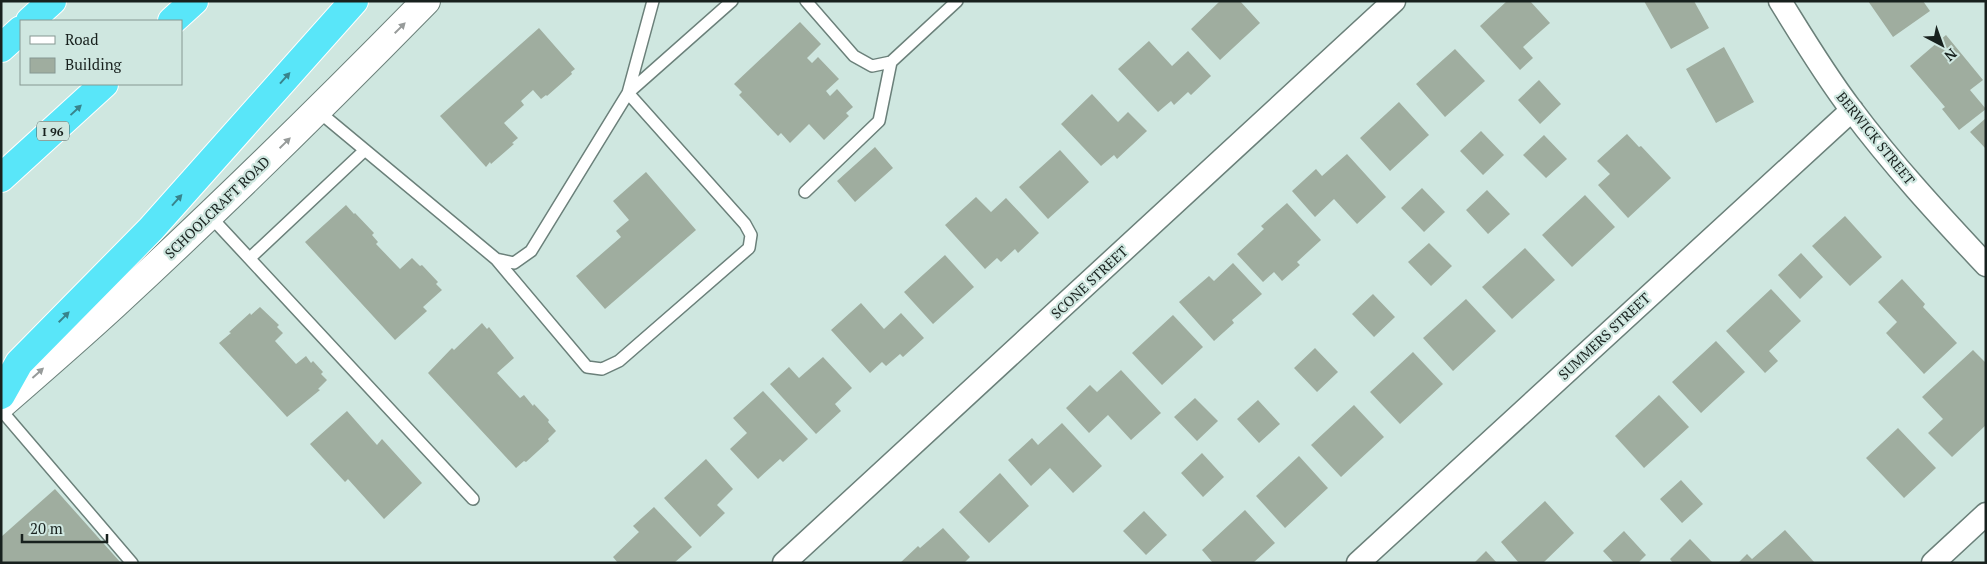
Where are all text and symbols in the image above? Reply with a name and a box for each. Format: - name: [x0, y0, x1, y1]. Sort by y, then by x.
- legend: [20, 20, 182, 85]
- north arrow: [1917, 20, 1967, 70]
- one-way arrow: [394, 22, 406, 34]
- text: Road: [65, 29, 98, 49]
- text: N: [1940, 45, 1961, 66]
- text: Building: [65, 54, 123, 74]
- one-way arrow: [279, 73, 291, 85]
- street label: BERWICK STREET: [1833, 88, 1920, 189]
- one-way arrow: [69, 104, 82, 115]
- road number: I 96: [37, 122, 69, 140]
- one-way arrow: [278, 137, 290, 149]
- street label: SCHOOLCRAFT ROAD: [160, 152, 274, 262]
- one-way arrow: [171, 194, 183, 206]
- street label: SCONE STREET: [1047, 241, 1132, 323]
- street label: SUMMERS STREET: [1554, 288, 1654, 384]
- one-way arrow: [58, 311, 70, 323]
- one-way arrow: [31, 367, 43, 379]
- scale bar: [22, 512, 108, 544]
- text: 20 m: [30, 518, 63, 538]

